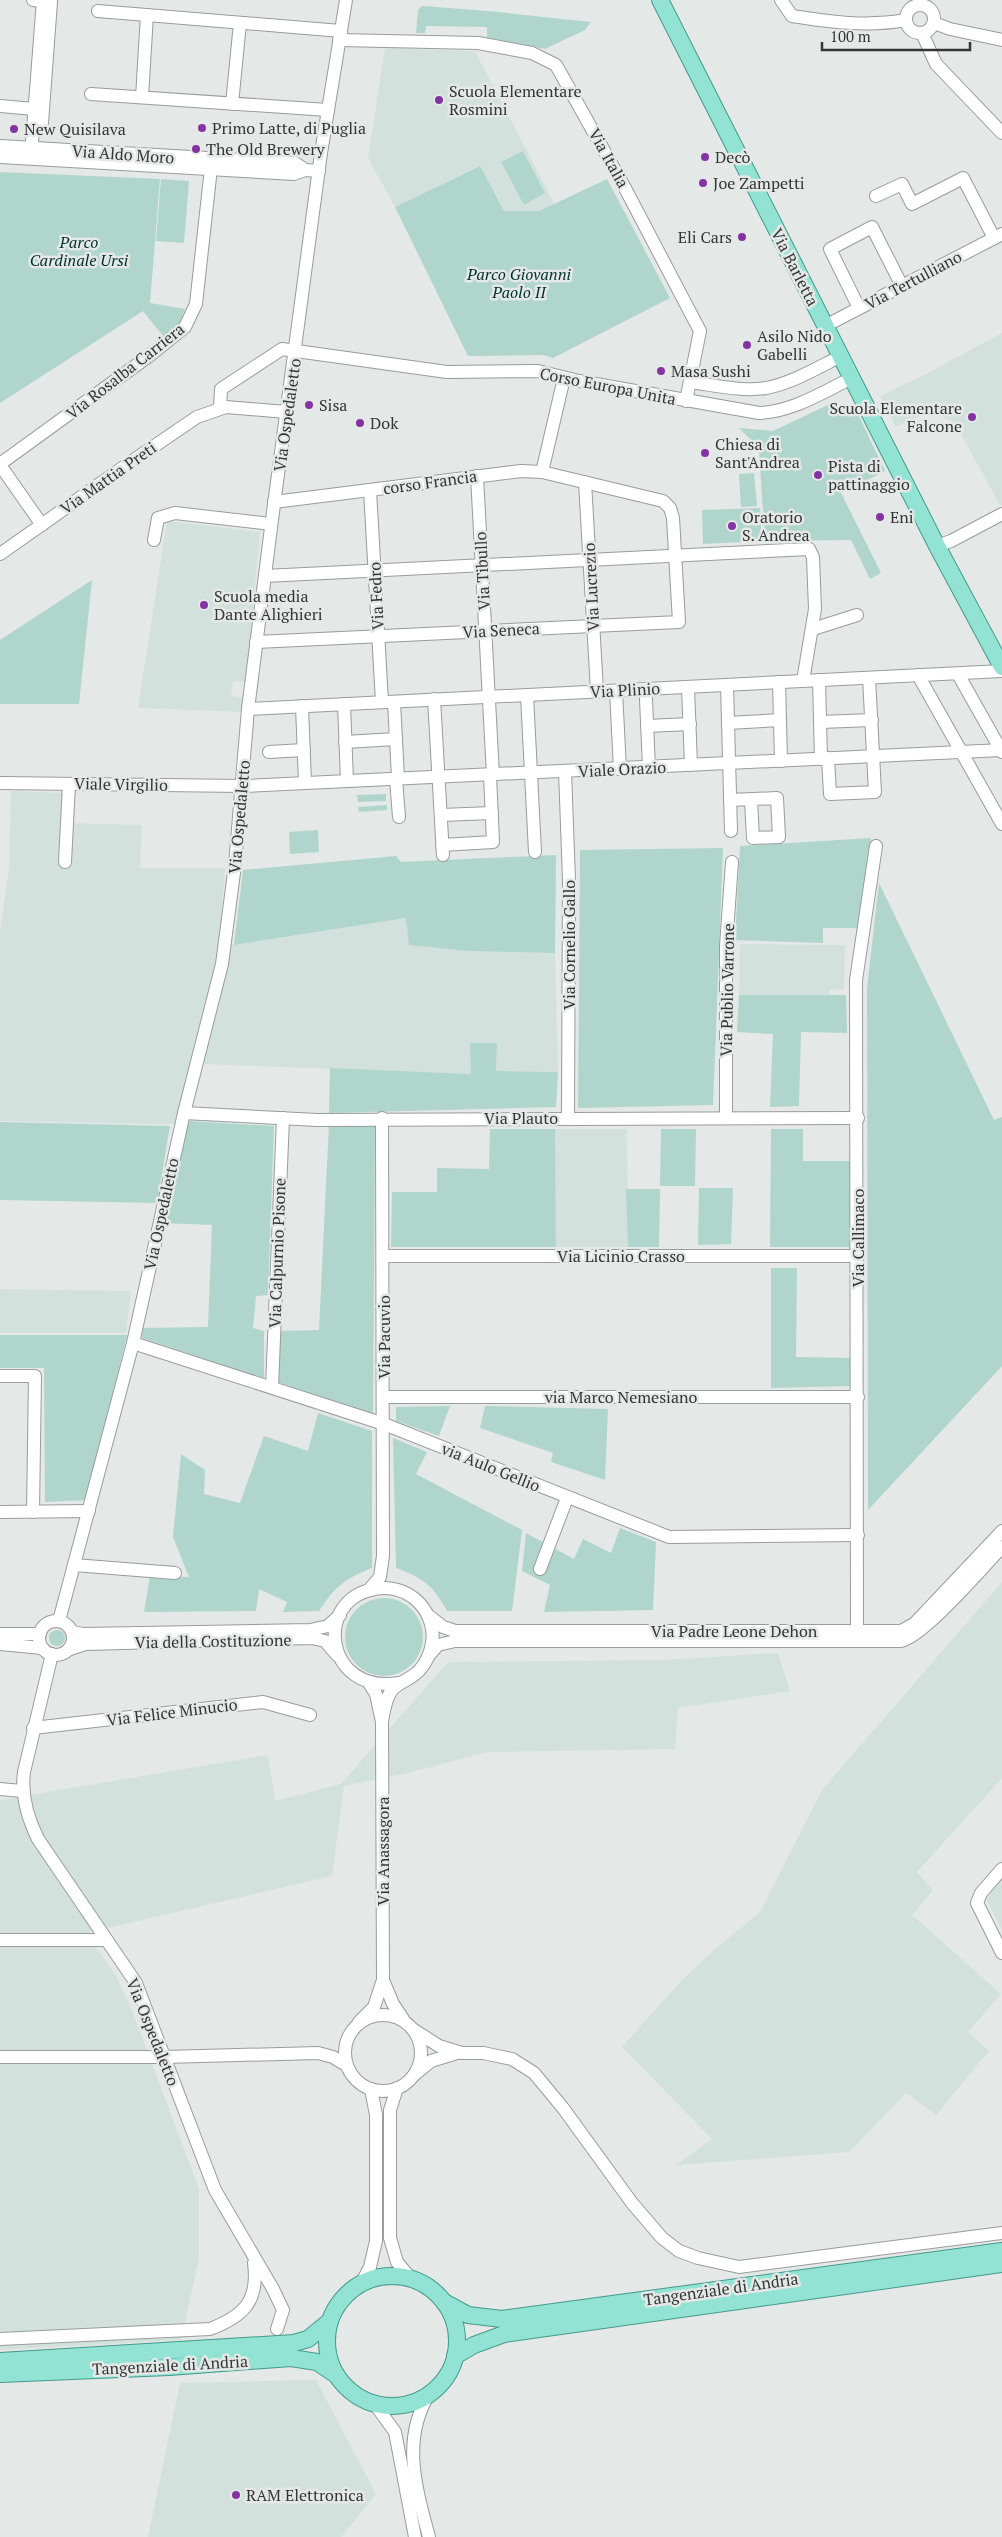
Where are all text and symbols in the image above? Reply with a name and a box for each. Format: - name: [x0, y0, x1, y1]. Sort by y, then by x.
- scale bar: [822, 20, 970, 52]
- text: 100 m: [830, 26, 871, 46]
- place label: Scuola Elementare Rosmini: [449, 80, 582, 120]
- marker: Scuola Elementare Rosmini: [433, 94, 445, 106]
- place label: Primo Latte, di Puglia: [212, 117, 366, 139]
- place label: New Quisilava: [24, 118, 126, 140]
- marker: Primo Latte, di Puglia: [196, 122, 208, 134]
- marker: New Quisilava: [8, 123, 20, 135]
- street label: Via Italia: [584, 124, 634, 192]
- place label: The Old Brewery: [206, 138, 326, 160]
- street label: Via Aldo Moro: [71, 139, 175, 169]
- marker: The Old Brewery: [190, 143, 202, 155]
- place label: Decò: [715, 146, 751, 168]
- marker: Decò: [699, 151, 711, 163]
- place label: Joe Zampetti: [713, 172, 805, 194]
- marker: Joe Zampetti: [697, 177, 709, 189]
- street label: Via Barletta: [766, 224, 824, 310]
- place label: Eli Cars: [678, 226, 732, 248]
- park label: Parco Cardinale Ursi: [30, 231, 129, 271]
- marker: Eli Cars: [736, 231, 748, 243]
- street label: Via Tertulliano: [861, 245, 965, 315]
- park label: Parco Giovanni Paolo II: [466, 263, 571, 303]
- street label: Via Rosalba Carriera: [61, 318, 189, 424]
- place label: Asilo Nido Gabelli: [757, 325, 832, 365]
- marker: Asilo Nido Gabelli: [741, 339, 753, 351]
- street label: Via Ospedaletto: [268, 357, 306, 473]
- place label: Masa Sushi: [671, 360, 751, 382]
- street label: Corso Europa Unita: [538, 362, 678, 410]
- marker: Masa Sushi: [655, 365, 667, 377]
- place label: Sisa: [319, 394, 347, 416]
- place label: Scuola Elementare Falcone: [829, 397, 962, 437]
- marker: Sisa: [303, 399, 315, 411]
- marker: Scuola Elementare Falcone: [966, 411, 978, 423]
- place label: Dok: [370, 412, 399, 434]
- marker: Dok: [354, 417, 366, 429]
- place label: Chiesa di Sant'Andrea: [715, 433, 800, 473]
- street label: Via Mattia Preti: [55, 437, 161, 519]
- marker: Chiesa di Sant'Andrea: [699, 447, 711, 459]
- place label: Pista di pattinaggio: [828, 455, 910, 495]
- street label: corso Francia: [382, 465, 478, 499]
- marker: Pista di pattinaggio: [812, 469, 824, 481]
- place label: Oratorio S. Andrea: [742, 506, 810, 546]
- place label: Eni: [890, 506, 914, 528]
- marker: Eni: [874, 511, 886, 523]
- marker: Oratorio S. Andrea: [726, 520, 738, 532]
- street label: Via Tibullo: [469, 531, 495, 611]
- street label: Via Lucrezio: [578, 542, 604, 632]
- street label: Via Fedro: [363, 561, 389, 631]
- place label: Scuola media Dante Alighieri: [214, 585, 323, 625]
- marker: Scuola media Dante Alighieri: [198, 599, 210, 611]
- street label: Via Seneca: [462, 617, 540, 643]
- street label: Via Plinio: [589, 677, 661, 703]
- street label: Viale Orazio: [577, 756, 667, 782]
- street label: Via Ospedaletto: [223, 759, 255, 875]
- street label: Viale Virgilio: [74, 772, 168, 796]
- street label: Via Cornelio Gallo: [558, 880, 580, 1010]
- street label: Via Publio Varrone: [715, 923, 739, 1057]
- street label: Via Plauto: [484, 1107, 558, 1129]
- street label: Via Ospedaletto: [138, 1156, 184, 1272]
- street label: Via Calpurnio Pisone: [263, 1178, 291, 1328]
- street label: Via Callimaco: [847, 1189, 869, 1287]
- street label: Via Licinio Crasso: [557, 1245, 685, 1267]
- street label: Via Pacuvio: [373, 1295, 395, 1379]
- street label: via Marco Nemesiano: [544, 1386, 697, 1408]
- street label: via Aulo Gellio: [437, 1437, 544, 1497]
- street label: Via Padre Leone Dehon: [651, 1620, 818, 1642]
- street label: Via della Costituzione: [134, 1629, 292, 1653]
- street label: Via Felice Minucio: [105, 1693, 239, 1731]
- street label: Via Anassagora: [372, 1796, 394, 1906]
- street label: Via Ospedaletto: [121, 1975, 185, 2089]
- street label: Tangenziale di Andria: [642, 2267, 800, 2311]
- street label: Tangenziale di Andria: [91, 2350, 249, 2380]
- place label: RAM Elettronica: [246, 2484, 364, 2506]
- marker: RAM Elettronica: [230, 2489, 242, 2501]

